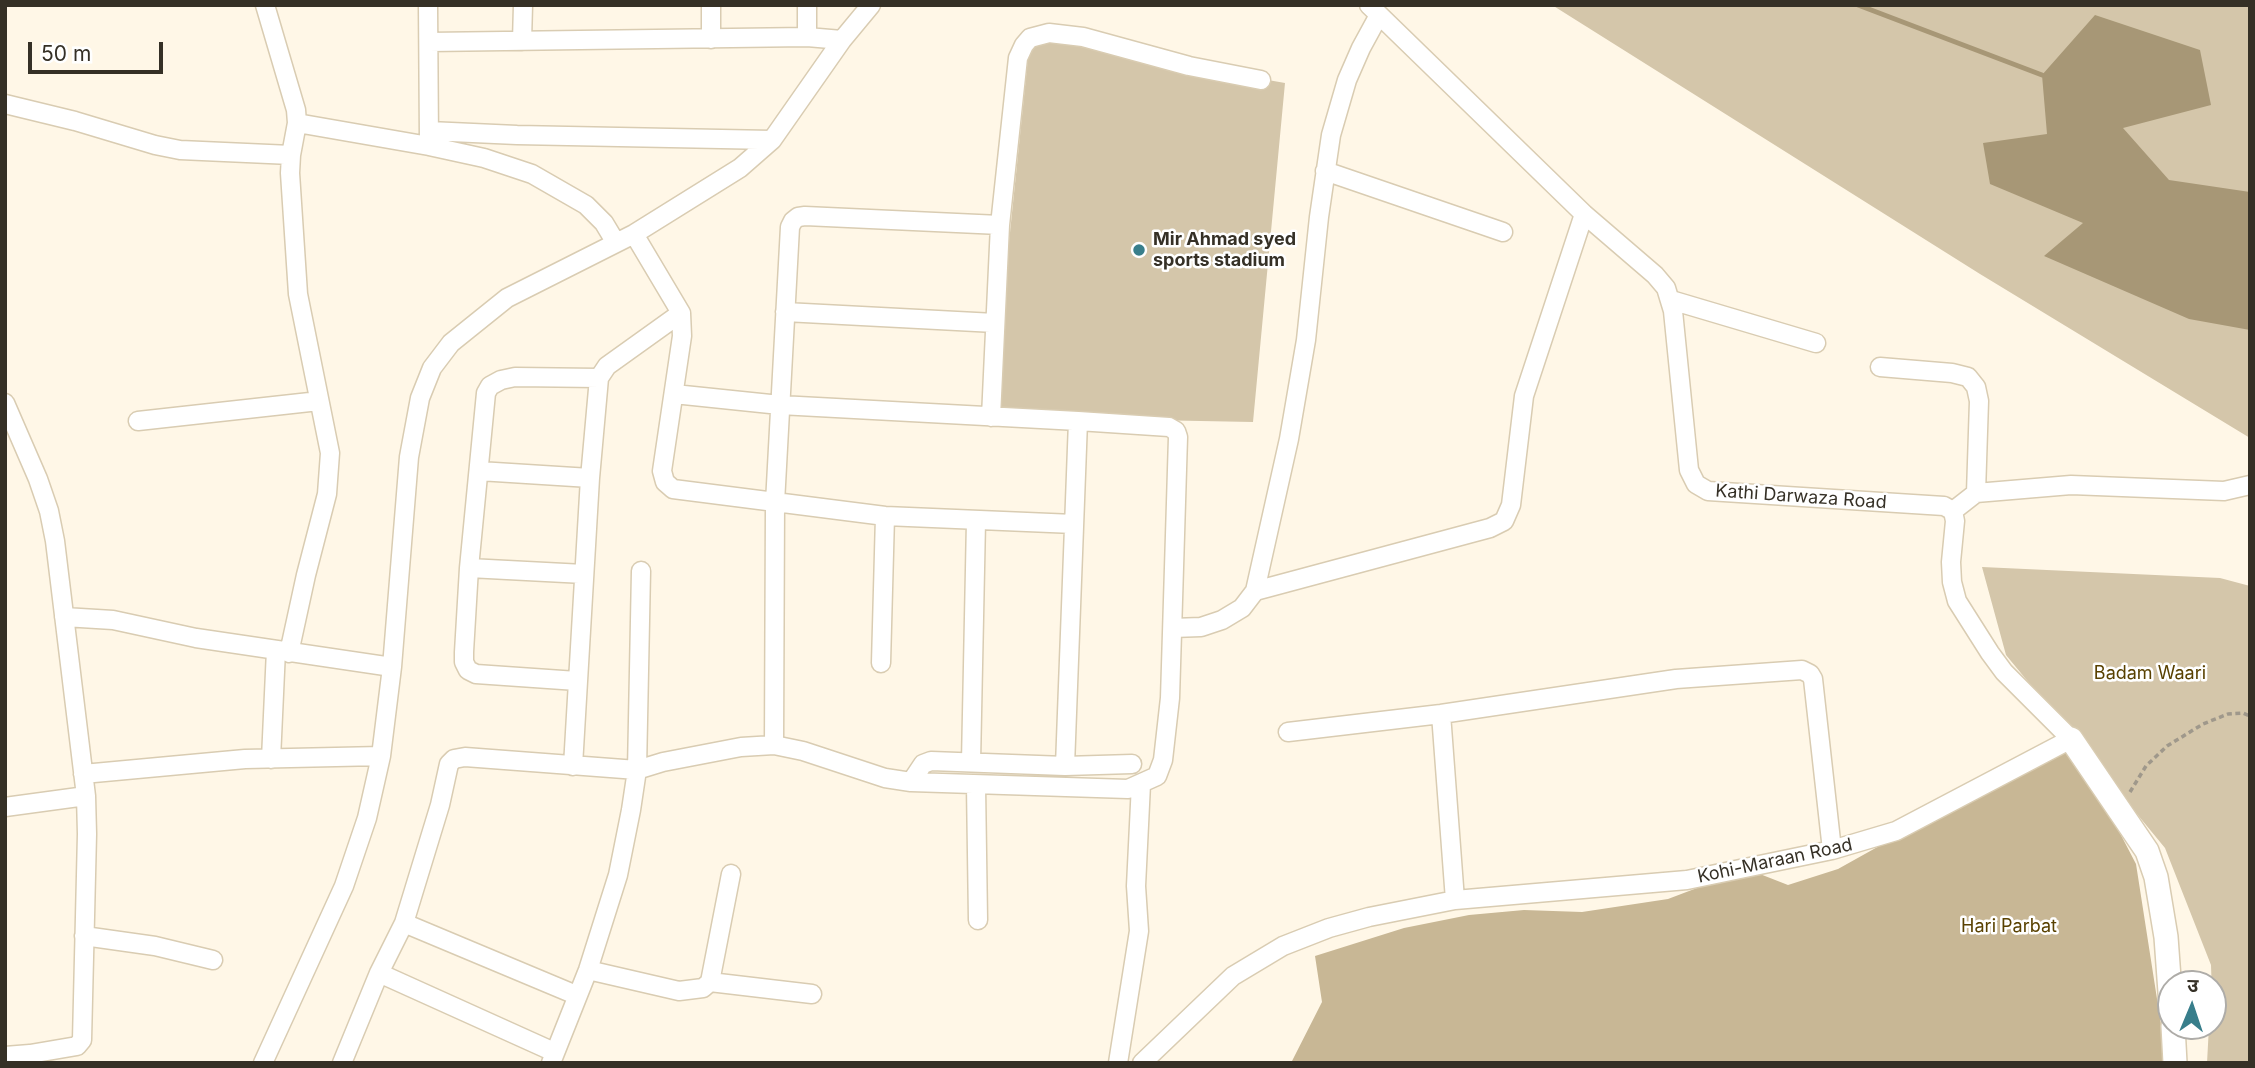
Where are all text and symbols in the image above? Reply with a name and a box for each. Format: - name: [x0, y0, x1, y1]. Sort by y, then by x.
- scale bar: [32, 28, 166, 72]
- text: 50 m: [41, 41, 91, 66]
- place label: Mir Ahmad syed sports stadium: [1153, 229, 1296, 272]
- marker: Mir Ahmad syed sports stadium: [1131, 242, 1147, 258]
- street label: Kathi Darwaza Road: [1715, 480, 1887, 514]
- park label: Badam Waari: [2094, 663, 2206, 685]
- street label: Kohi-Maraan Road: [1696, 834, 1854, 888]
- park label: Hari Parbat: [1961, 916, 2057, 938]
- north arrow: [2157, 970, 2227, 1040]
- text: उ: [2187, 974, 2199, 997]

